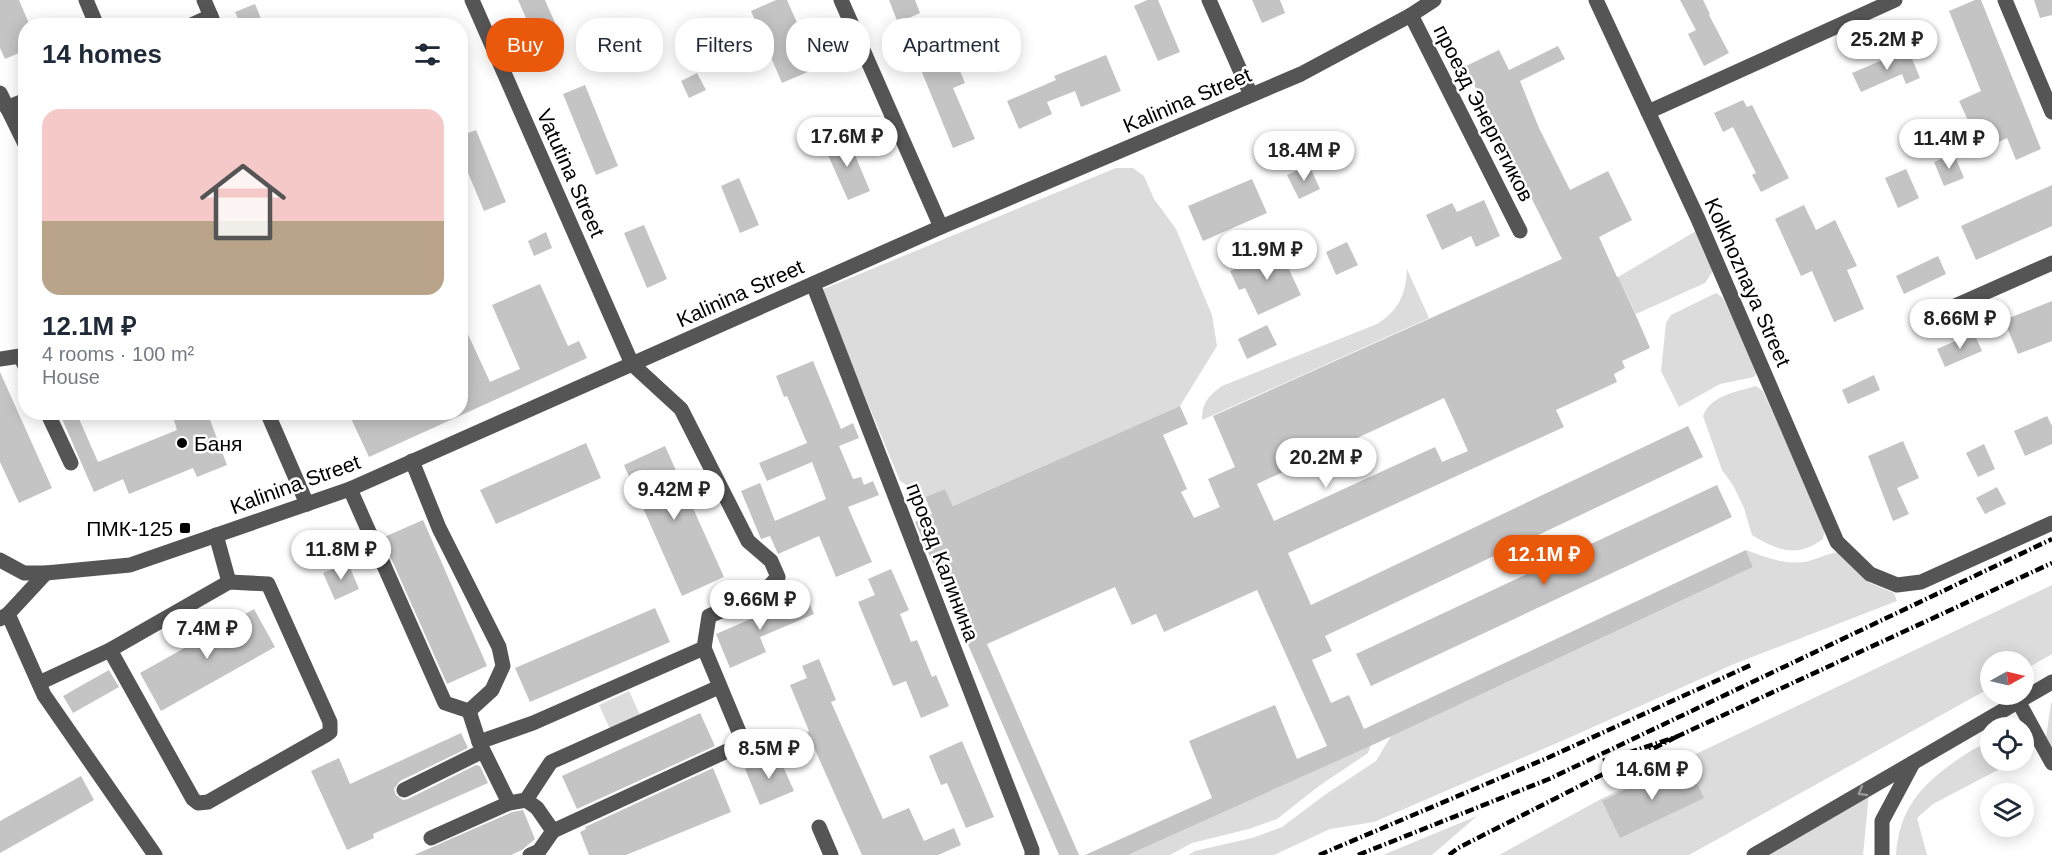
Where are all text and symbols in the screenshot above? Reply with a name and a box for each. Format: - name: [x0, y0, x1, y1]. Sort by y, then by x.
- chip: Buy: [486, 18, 564, 72]
- chip: Rent: [576, 18, 663, 72]
- chip: Filters: [675, 18, 774, 72]
- chip: New: [786, 18, 870, 72]
- chip: Apartment: [882, 18, 1021, 72]
- pin: 25.2M ₽: [1832, 20, 1942, 71]
- street label: проезд Энергетиков: [1429, 21, 1539, 205]
- text: 25.2M ₽: [1851, 28, 1923, 50]
- icon: filters: [411, 38, 444, 71]
- text: 14 homes: [42, 39, 162, 69]
- street label: Kalinina Street: [1120, 63, 1255, 137]
- street label: Vatutina Street: [533, 106, 610, 241]
- pin: 17.6M ₽: [792, 117, 902, 168]
- pin: 11.4M ₽: [1894, 119, 2004, 170]
- text: 17.6M ₽: [811, 125, 883, 147]
- text: 11.4M ₽: [1913, 127, 1985, 149]
- pin: 18.4M ₽: [1249, 131, 1359, 182]
- text: 18.4M ₽: [1268, 139, 1340, 161]
- icon: home: [189, 148, 297, 256]
- street label: Kolkhoznaya Street: [1700, 194, 1796, 370]
- pin: 11.9M ₽: [1212, 230, 1322, 281]
- text: 11.9M ₽: [1231, 238, 1303, 260]
- street label: Kalinina Street: [673, 255, 807, 331]
- pin: 8.66M ₽: [1905, 299, 2015, 350]
- text: 8.66M ₽: [1924, 307, 1996, 329]
- text: 12.1M ₽: [42, 311, 137, 341]
- text: 4 rooms · 100 m²: [42, 343, 194, 365]
- text: House: [42, 366, 100, 388]
- place label: Баня: [194, 432, 242, 455]
- marker: Баня: [175, 436, 189, 450]
- pin: 20.2M ₽: [1271, 438, 1381, 489]
- text: 20.2M ₽: [1290, 446, 1362, 468]
- street label: Kalinina Street: [227, 450, 363, 518]
- pin: 9.42M ₽: [619, 470, 729, 521]
- text: 9.42M ₽: [638, 478, 710, 500]
- street label: проезд Калинина: [902, 480, 984, 645]
- place label: ПМК-125: [86, 517, 173, 540]
- marker: ПМК-125: [178, 521, 192, 535]
- pin: 11.8M ₽: [286, 530, 396, 581]
- pin: 12.1M ₽: [1489, 535, 1599, 586]
- text: 11.8M ₽: [305, 538, 377, 560]
- text: 12.1M ₽: [1508, 543, 1580, 565]
- pin: 9.66M ₽: [705, 580, 815, 631]
- text: 9.66M ₽: [724, 588, 796, 610]
- pin: 7.4M ₽: [158, 609, 256, 660]
- text: 7.4M ₽: [176, 617, 238, 639]
- north arrow: [1980, 651, 2034, 705]
- map controls: [1980, 651, 2034, 837]
- button: locate: [1980, 717, 2034, 771]
- pin: 8.5M ₽: [720, 729, 818, 780]
- text: 8.5M ₽: [738, 737, 800, 759]
- pin: 14.6M ₽: [1597, 750, 1707, 801]
- text: 14.6M ₽: [1616, 758, 1688, 780]
- button: layers: [1980, 783, 2034, 837]
- one-way arrow: [1858, 785, 1868, 796]

